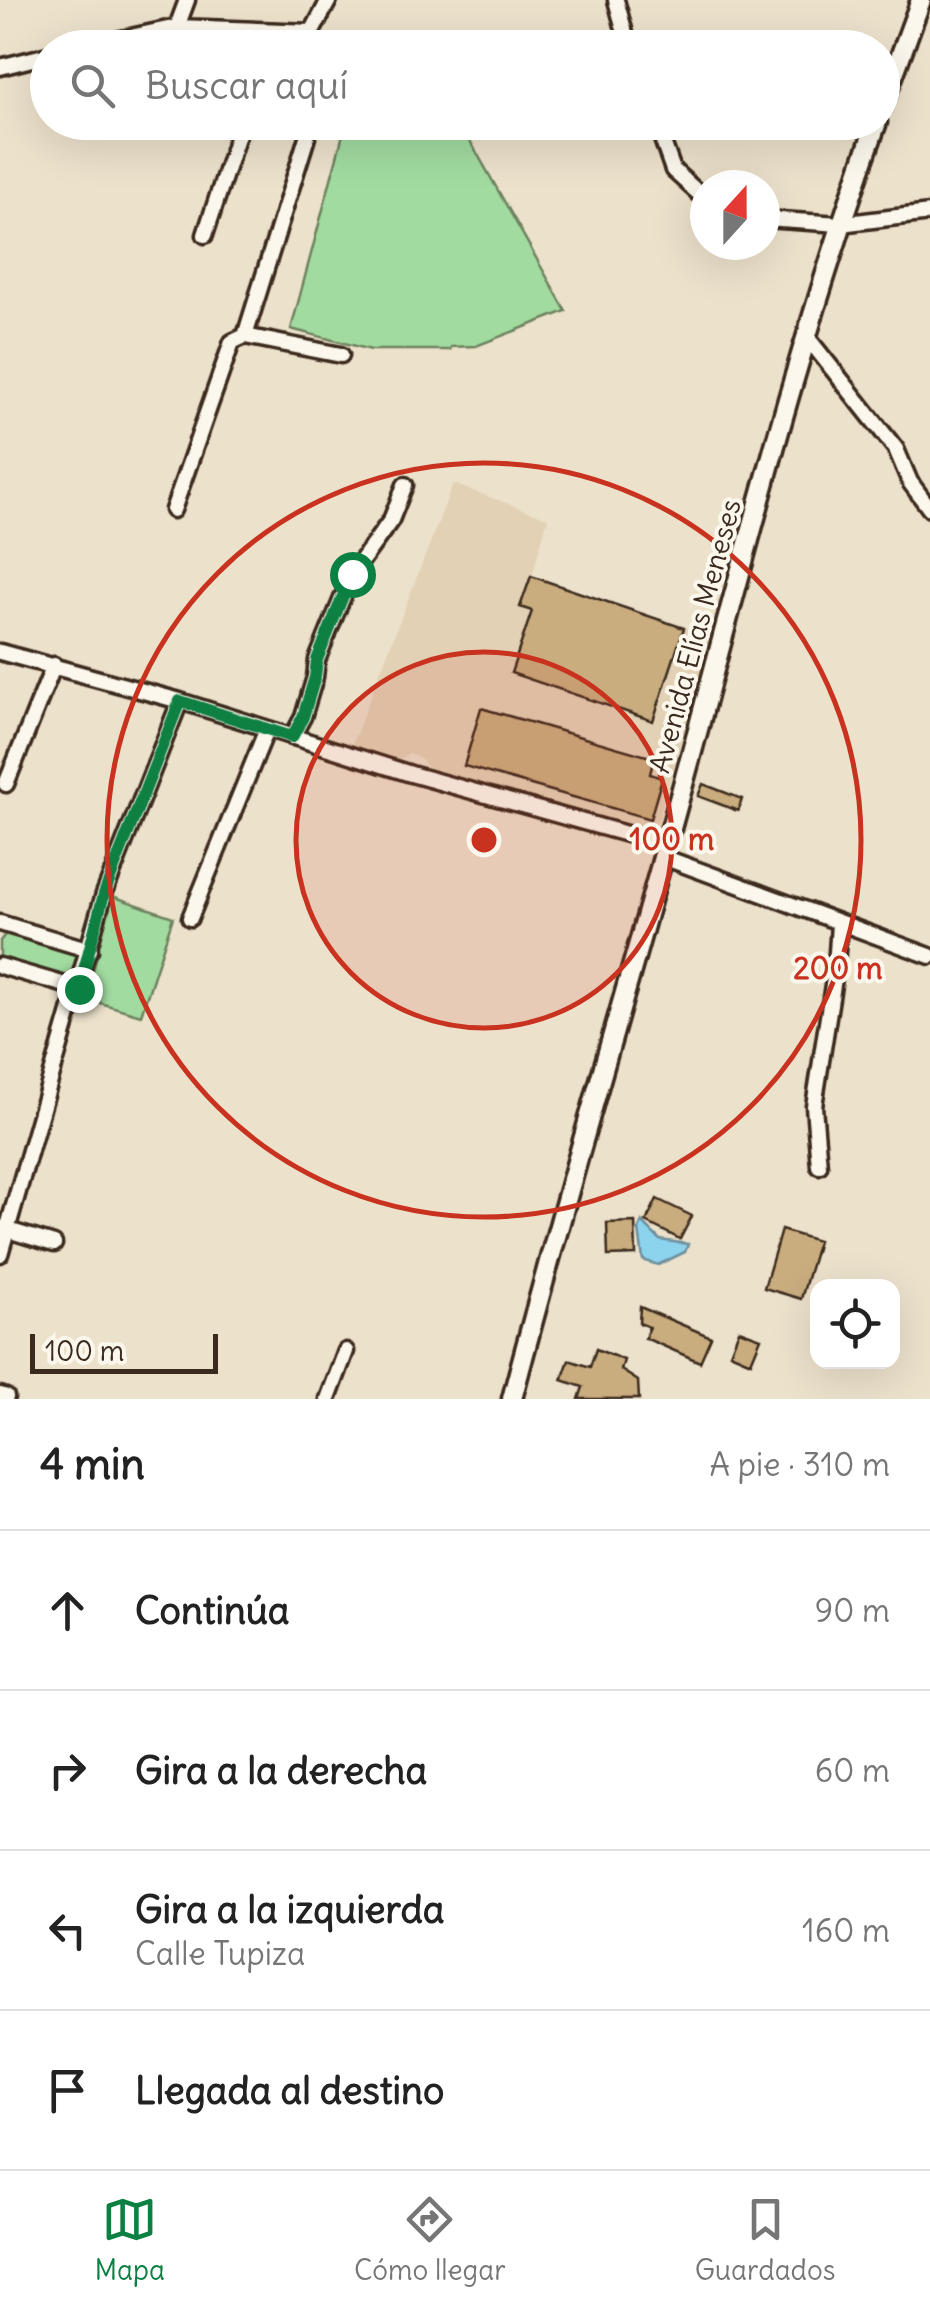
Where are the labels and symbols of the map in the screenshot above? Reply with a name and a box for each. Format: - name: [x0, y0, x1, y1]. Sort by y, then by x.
- north arrow: [690, 170, 780, 260]
- street label: Avenida Elías Meneses: [641, 495, 749, 777]
- route start: [330, 552, 376, 598]
- text: 100 m: [630, 820, 714, 858]
- centre of rings: [466, 822, 502, 858]
- text: 200 m: [793, 949, 883, 987]
- route end: [57, 967, 103, 1013]
- scale bar: [30, 1329, 218, 1374]

